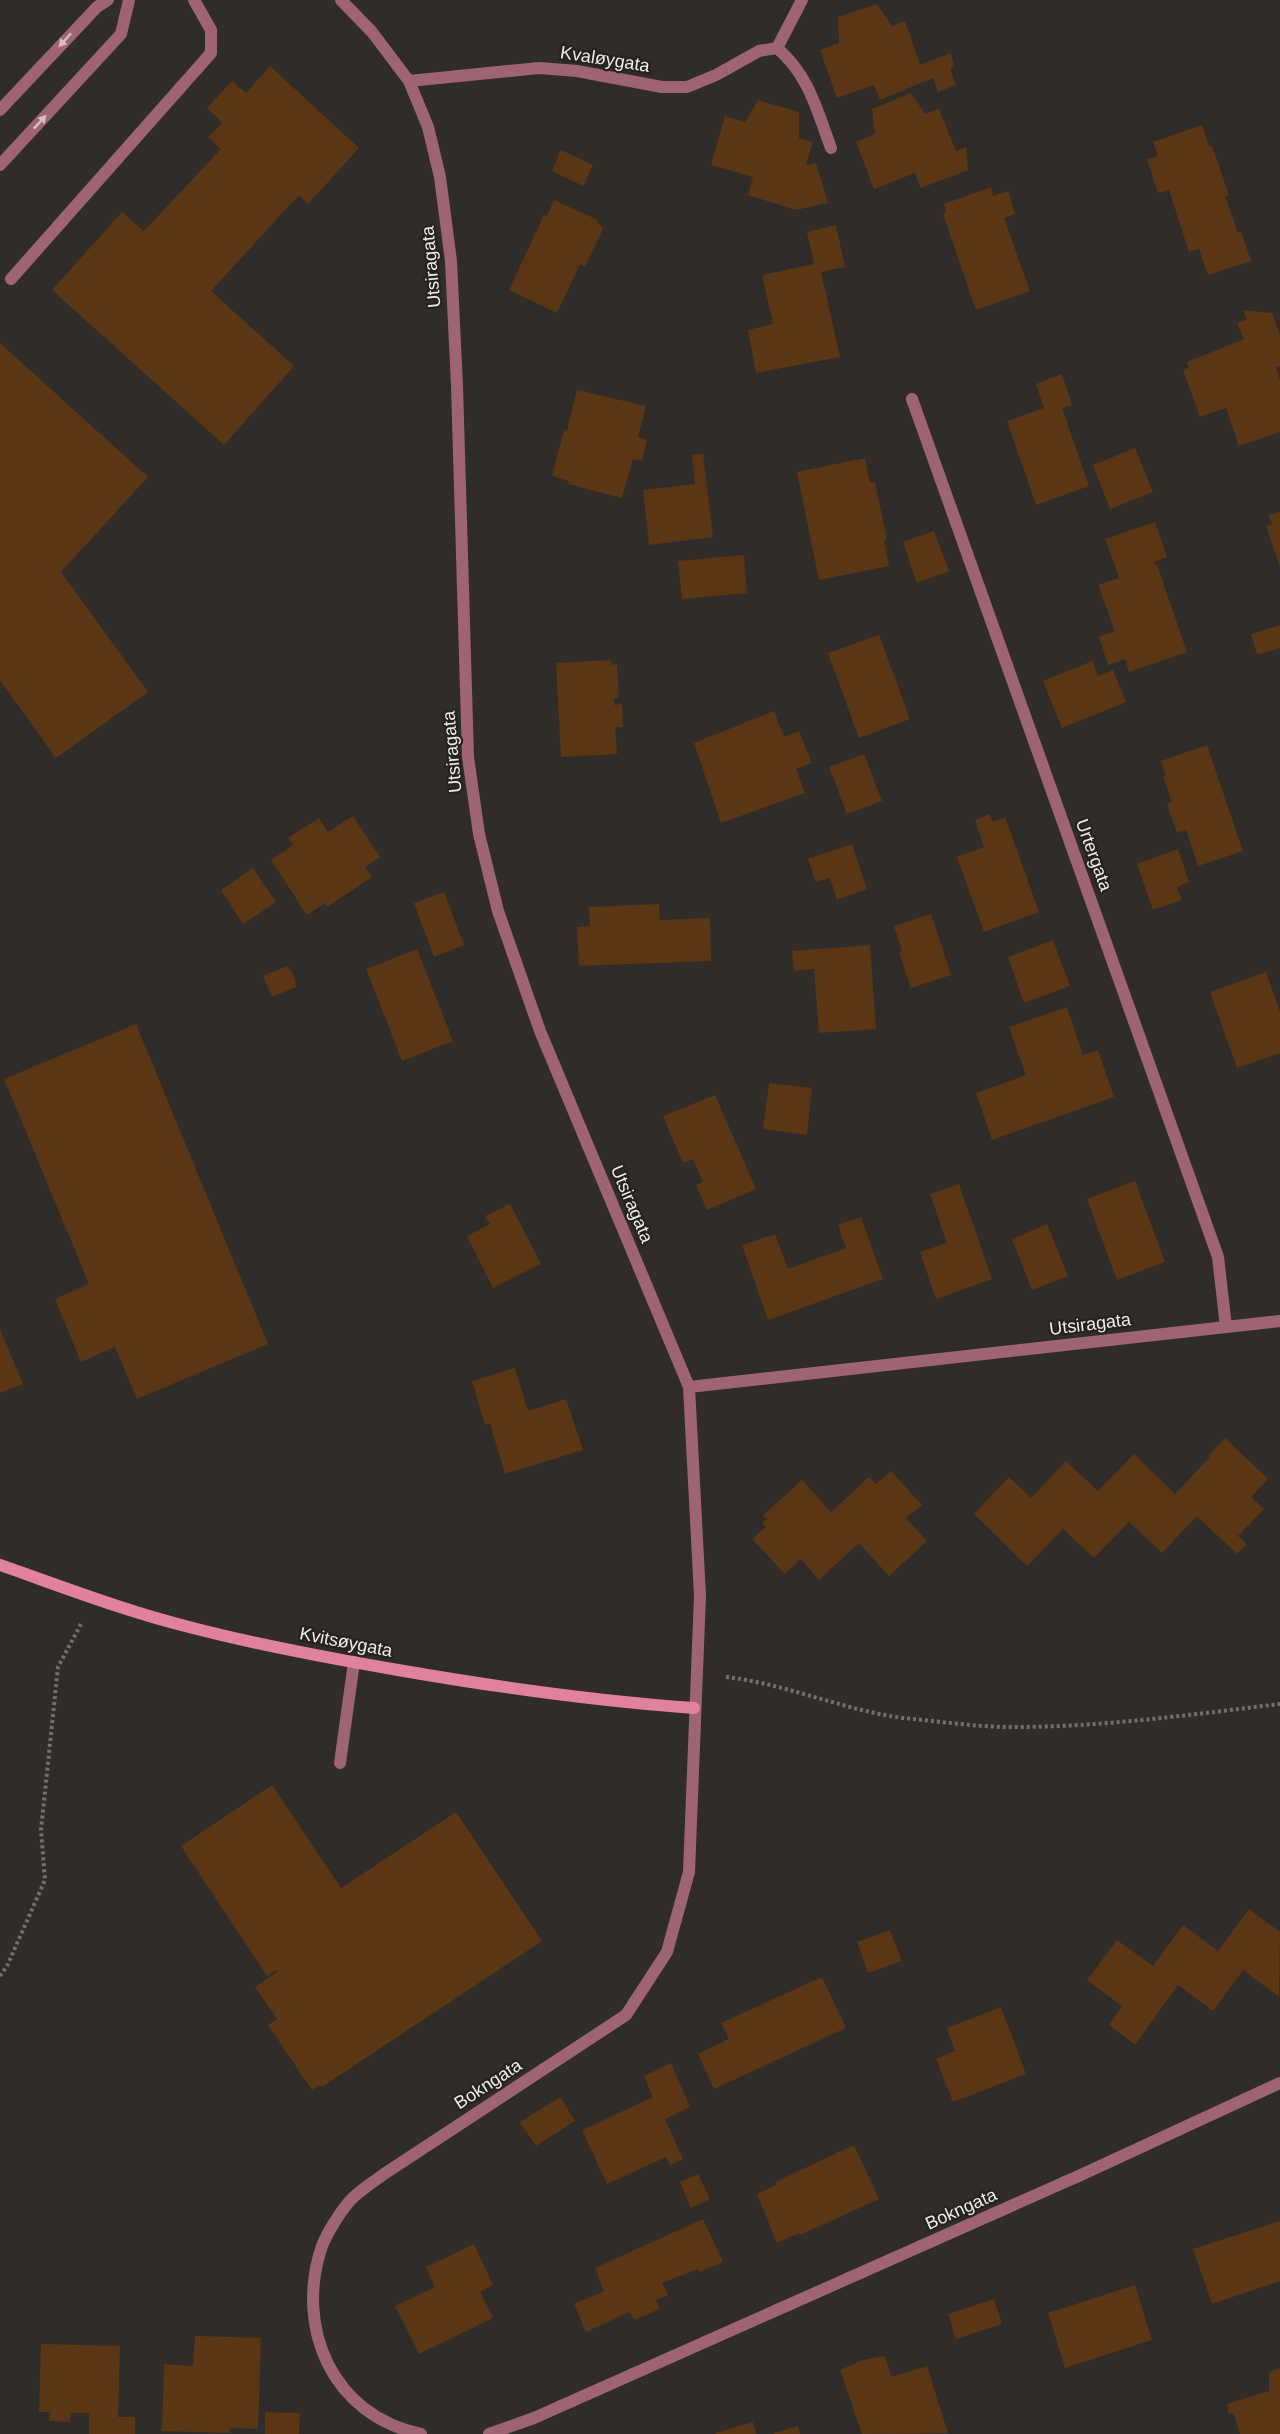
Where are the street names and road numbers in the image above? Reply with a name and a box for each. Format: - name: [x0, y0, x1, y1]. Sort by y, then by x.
- street label: Kvaløygata: [559, 42, 652, 76]
- street label: Utsiragata: [417, 224, 445, 309]
- street label: Utsiragata: [438, 709, 466, 794]
- street label: Urtergata: [1072, 816, 1117, 895]
- street label: Utsiragata: [607, 1162, 658, 1247]
- street label: Utsiragata: [1048, 1309, 1133, 1339]
- street label: Kvitsøygata: [298, 1623, 395, 1661]
- street label: Bokngata: [451, 2054, 526, 2113]
- street label: Bokngata: [922, 2184, 1001, 2234]

